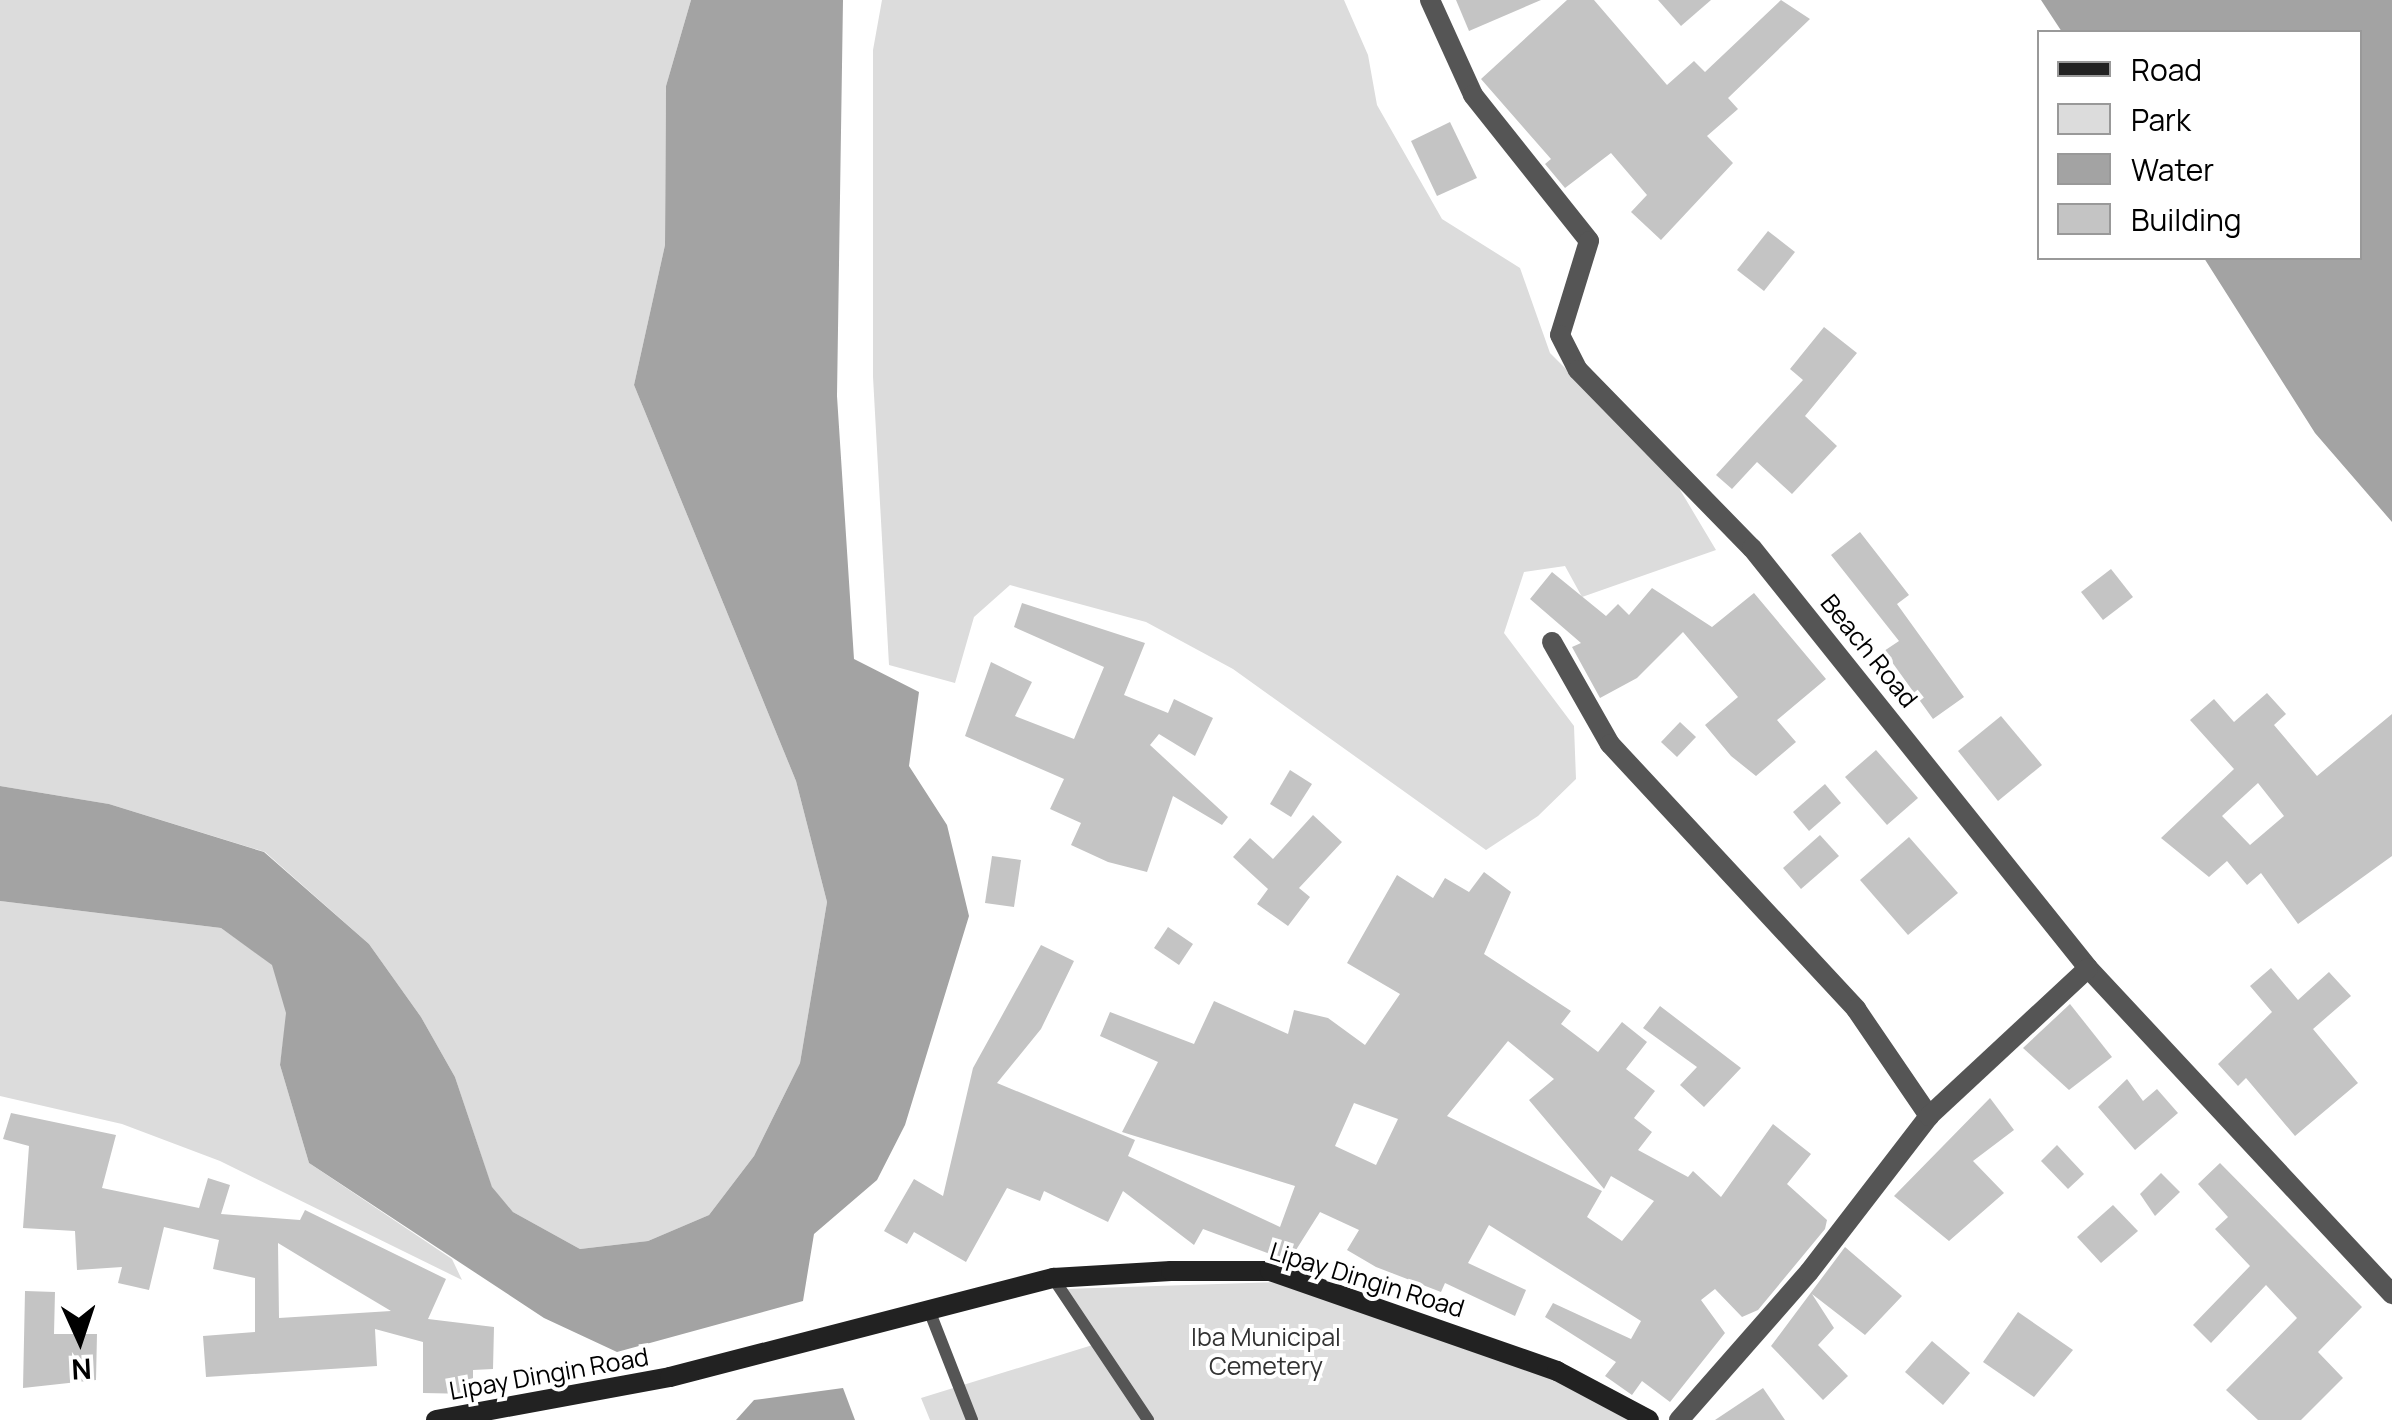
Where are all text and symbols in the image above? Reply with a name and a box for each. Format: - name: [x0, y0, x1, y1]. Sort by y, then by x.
- legend: [2037, 30, 2362, 260]
- text: Road: [2131, 49, 2202, 90]
- text: Park: [2131, 99, 2191, 140]
- text: Water: [2131, 149, 2214, 190]
- text: Building: [2131, 199, 2242, 240]
- street label: Beach Road: [1814, 589, 1924, 713]
- street label: Lipay Dingin Road: [1266, 1236, 1468, 1324]
- north arrow: [30, 1290, 130, 1390]
- park label: Iba Municipal Cemetery: [1191, 1323, 1341, 1382]
- street label: Lipay Dingin Road: [447, 1342, 651, 1406]
- text: N: [71, 1350, 93, 1389]

